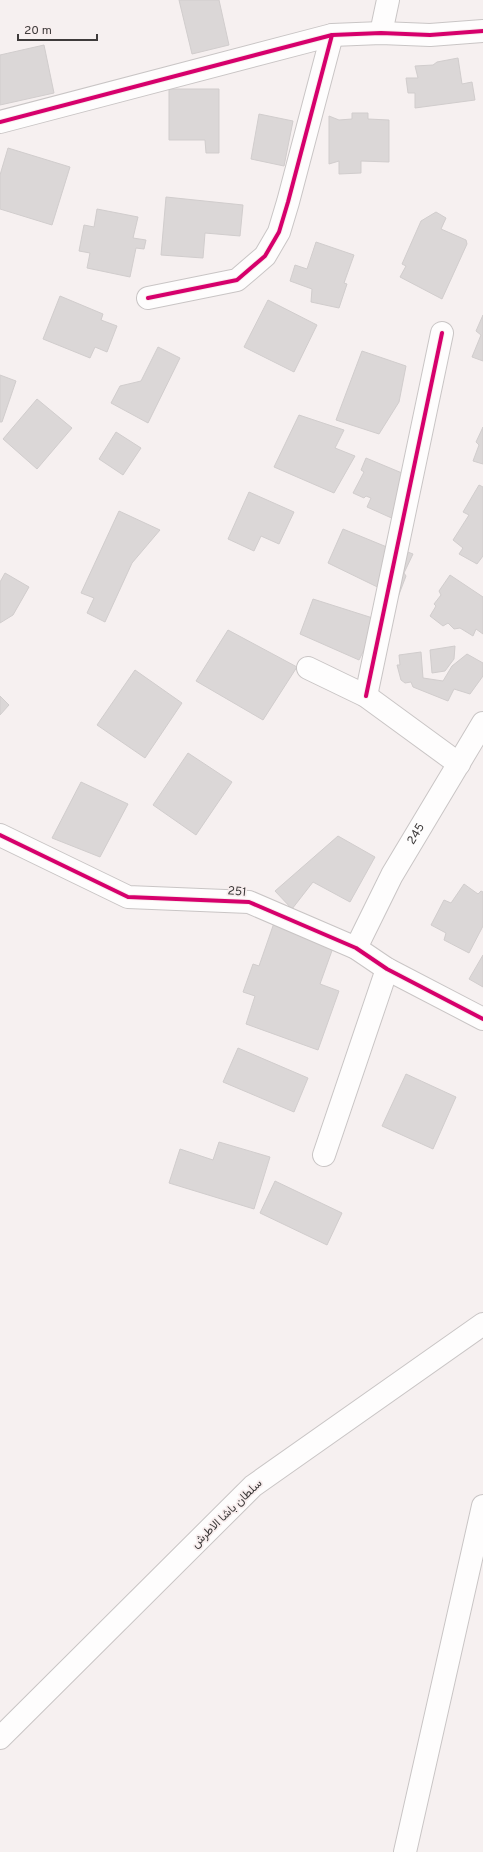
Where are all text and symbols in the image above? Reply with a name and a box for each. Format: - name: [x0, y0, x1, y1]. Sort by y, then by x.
- scale bar: [18, 16, 97, 42]
- text: 20 m: [24, 23, 52, 39]
- street label: 245: [404, 821, 429, 848]
- street label: 251: [227, 883, 247, 901]
- street label: سلطان باشا الاطرش: [188, 1476, 266, 1552]

